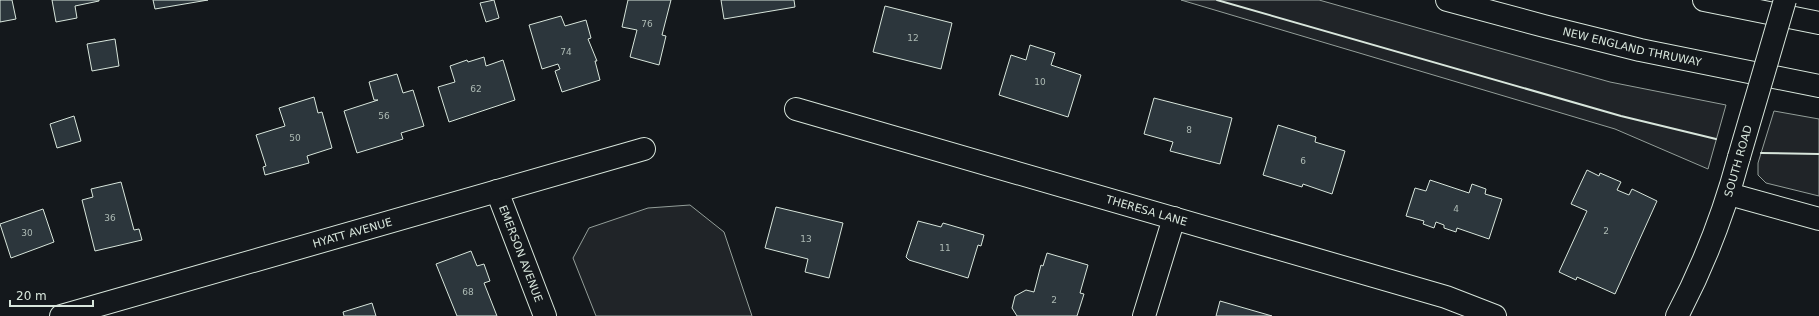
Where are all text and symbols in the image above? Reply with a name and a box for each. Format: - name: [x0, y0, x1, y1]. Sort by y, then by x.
- house number: 76: [641, 19, 653, 29]
- street label: NEW ENGLAND THRUWAY: [1561, 25, 1703, 69]
- house number: 12: [907, 33, 919, 43]
- house number: 74: [560, 47, 572, 57]
- house number: 10: [1034, 77, 1046, 87]
- house number: 62: [470, 84, 482, 94]
- house number: 56: [378, 111, 390, 121]
- street label: SOUTH ROAD: [1722, 124, 1755, 199]
- house number: 8: [1186, 125, 1192, 135]
- house number: 50: [289, 133, 301, 143]
- house number: 6: [1300, 156, 1306, 166]
- street label: THERESA LANE: [1103, 193, 1189, 229]
- street label: EMERSON AVENUE: [496, 203, 545, 304]
- house number: 4: [1453, 204, 1459, 214]
- house number: 36: [104, 213, 116, 223]
- street label: HYATT AVENUE: [311, 215, 394, 251]
- house number: 2: [1603, 226, 1609, 236]
- house number: 30: [21, 228, 33, 238]
- house number: 13: [800, 234, 812, 244]
- house number: 11: [939, 243, 951, 253]
- scale bar: [10, 282, 93, 308]
- house number: 68: [462, 287, 474, 297]
- text: 20 m: [16, 289, 47, 303]
- house number: 2: [1051, 295, 1057, 305]

